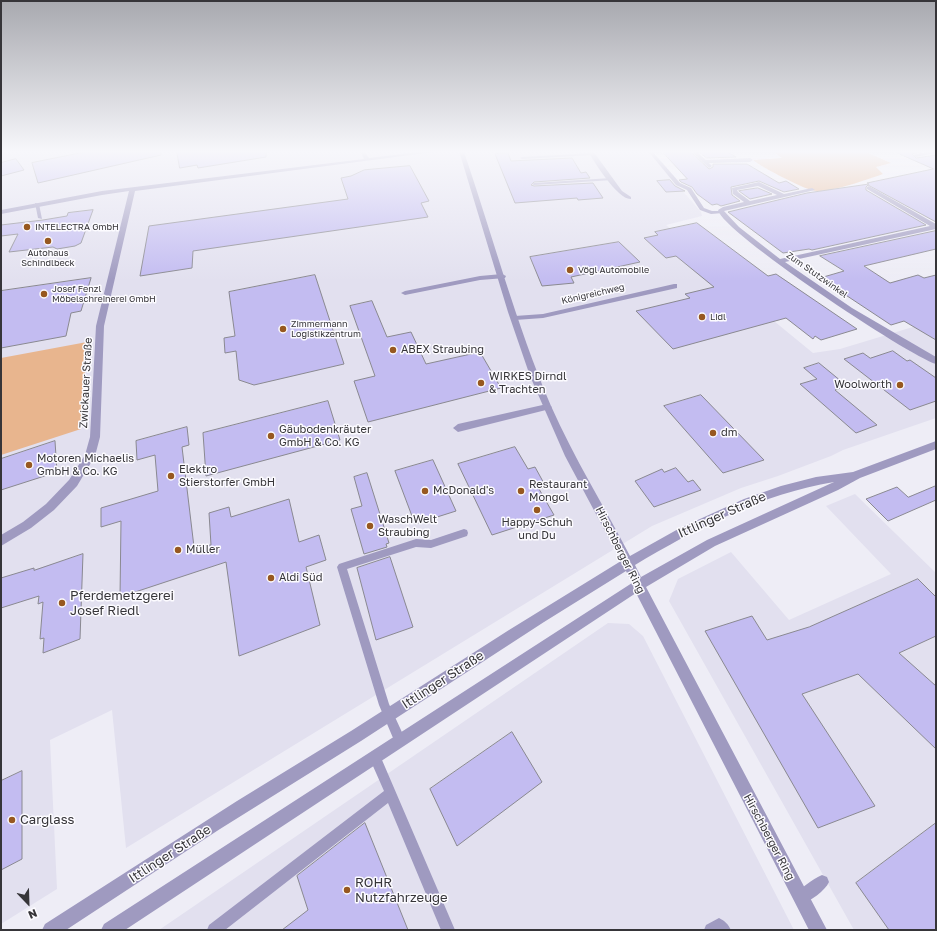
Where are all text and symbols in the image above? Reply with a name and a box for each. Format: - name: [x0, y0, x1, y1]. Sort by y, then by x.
- marker: INTELECTRA GmbH: [22, 222, 32, 232]
- place label: INTELECTRA GmbH: [35, 222, 119, 232]
- marker: Autohaus Schindlbeck: [43, 236, 53, 246]
- place label: Autohaus Schindlbeck: [21, 248, 75, 269]
- street label: Zum Stutzwinkel: [784, 250, 850, 300]
- marker: Vögl Automobile: [565, 265, 575, 275]
- place label: Vögl Automobile: [578, 265, 649, 275]
- street label: Königreichweg: [560, 282, 626, 306]
- place label: Josef Fenzl Möbelschreinerei GmbH: [52, 284, 156, 305]
- marker: Josef Fenzl Möbelschreinerei GmbH: [39, 289, 49, 299]
- marker: Lidl: [697, 312, 707, 322]
- place label: Lidl: [710, 312, 726, 322]
- place label: Zimmermann Logistikzentrum: [291, 319, 361, 340]
- marker: Zimmermann Logistikzentrum: [278, 324, 288, 334]
- street label: Zwickauer Straße: [77, 337, 95, 429]
- place label: ABEX Straubing: [401, 343, 484, 357]
- marker: ABEX Straubing: [388, 345, 398, 355]
- place label: WIRKES Dirndl & Trachten: [489, 370, 567, 396]
- marker: WIRKES Dirndl & Trachten: [476, 378, 486, 388]
- place label: Woolworth: [834, 378, 892, 392]
- marker: Woolworth: [895, 380, 905, 390]
- place label: Gäubodenkräuter GmbH & Co. KG: [279, 423, 371, 449]
- place label: dm: [721, 426, 737, 440]
- marker: dm: [708, 428, 718, 438]
- marker: Gäubodenkräuter GmbH & Co. KG: [266, 431, 276, 441]
- place label: Motoren Michaelis GmbH & Co. KG: [37, 452, 134, 478]
- marker: Motoren Michaelis GmbH & Co. KG: [24, 460, 34, 470]
- place label: Elektro Stierstorfer GmbH: [179, 463, 275, 489]
- marker: Elektro Stierstorfer GmbH: [166, 471, 176, 481]
- place label: Restaurant Mongol: [529, 478, 587, 504]
- place label: McDonald's: [433, 484, 494, 498]
- marker: McDonald's: [420, 486, 430, 496]
- marker: Restaurant Mongol: [516, 486, 526, 496]
- street label: Ittlinger Straße: [676, 489, 768, 541]
- street label: Hirschberger Ring: [592, 504, 648, 596]
- marker: Happy-Schuh und Du: [532, 505, 542, 515]
- place label: WaschWelt Straubing: [378, 513, 437, 539]
- place label: Happy-Schuh und Du: [501, 516, 573, 542]
- marker: WaschWelt Straubing: [365, 521, 375, 531]
- place label: Müller: [186, 543, 220, 557]
- marker: Müller: [173, 545, 183, 555]
- place label: Aldi Süd: [279, 571, 322, 585]
- marker: Aldi Süd: [266, 573, 276, 583]
- place label: Pferdemetzgerei Josef Riedl: [70, 588, 174, 619]
- marker: Pferdemetzgerei Josef Riedl: [57, 598, 67, 608]
- street label: Ittlinger Straße: [399, 648, 487, 712]
- street label: Hirschberger Ring: [741, 792, 797, 882]
- place label: Carglass: [20, 812, 74, 828]
- marker: Carglass: [7, 815, 17, 825]
- street label: Ittlinger Straße: [126, 822, 214, 886]
- place label: ROHR Nutzfahrzeuge: [355, 875, 448, 906]
- north arrow: [8, 883, 48, 923]
- marker: ROHR Nutzfahrzeuge: [342, 885, 352, 895]
- text: N: [26, 907, 39, 922]

